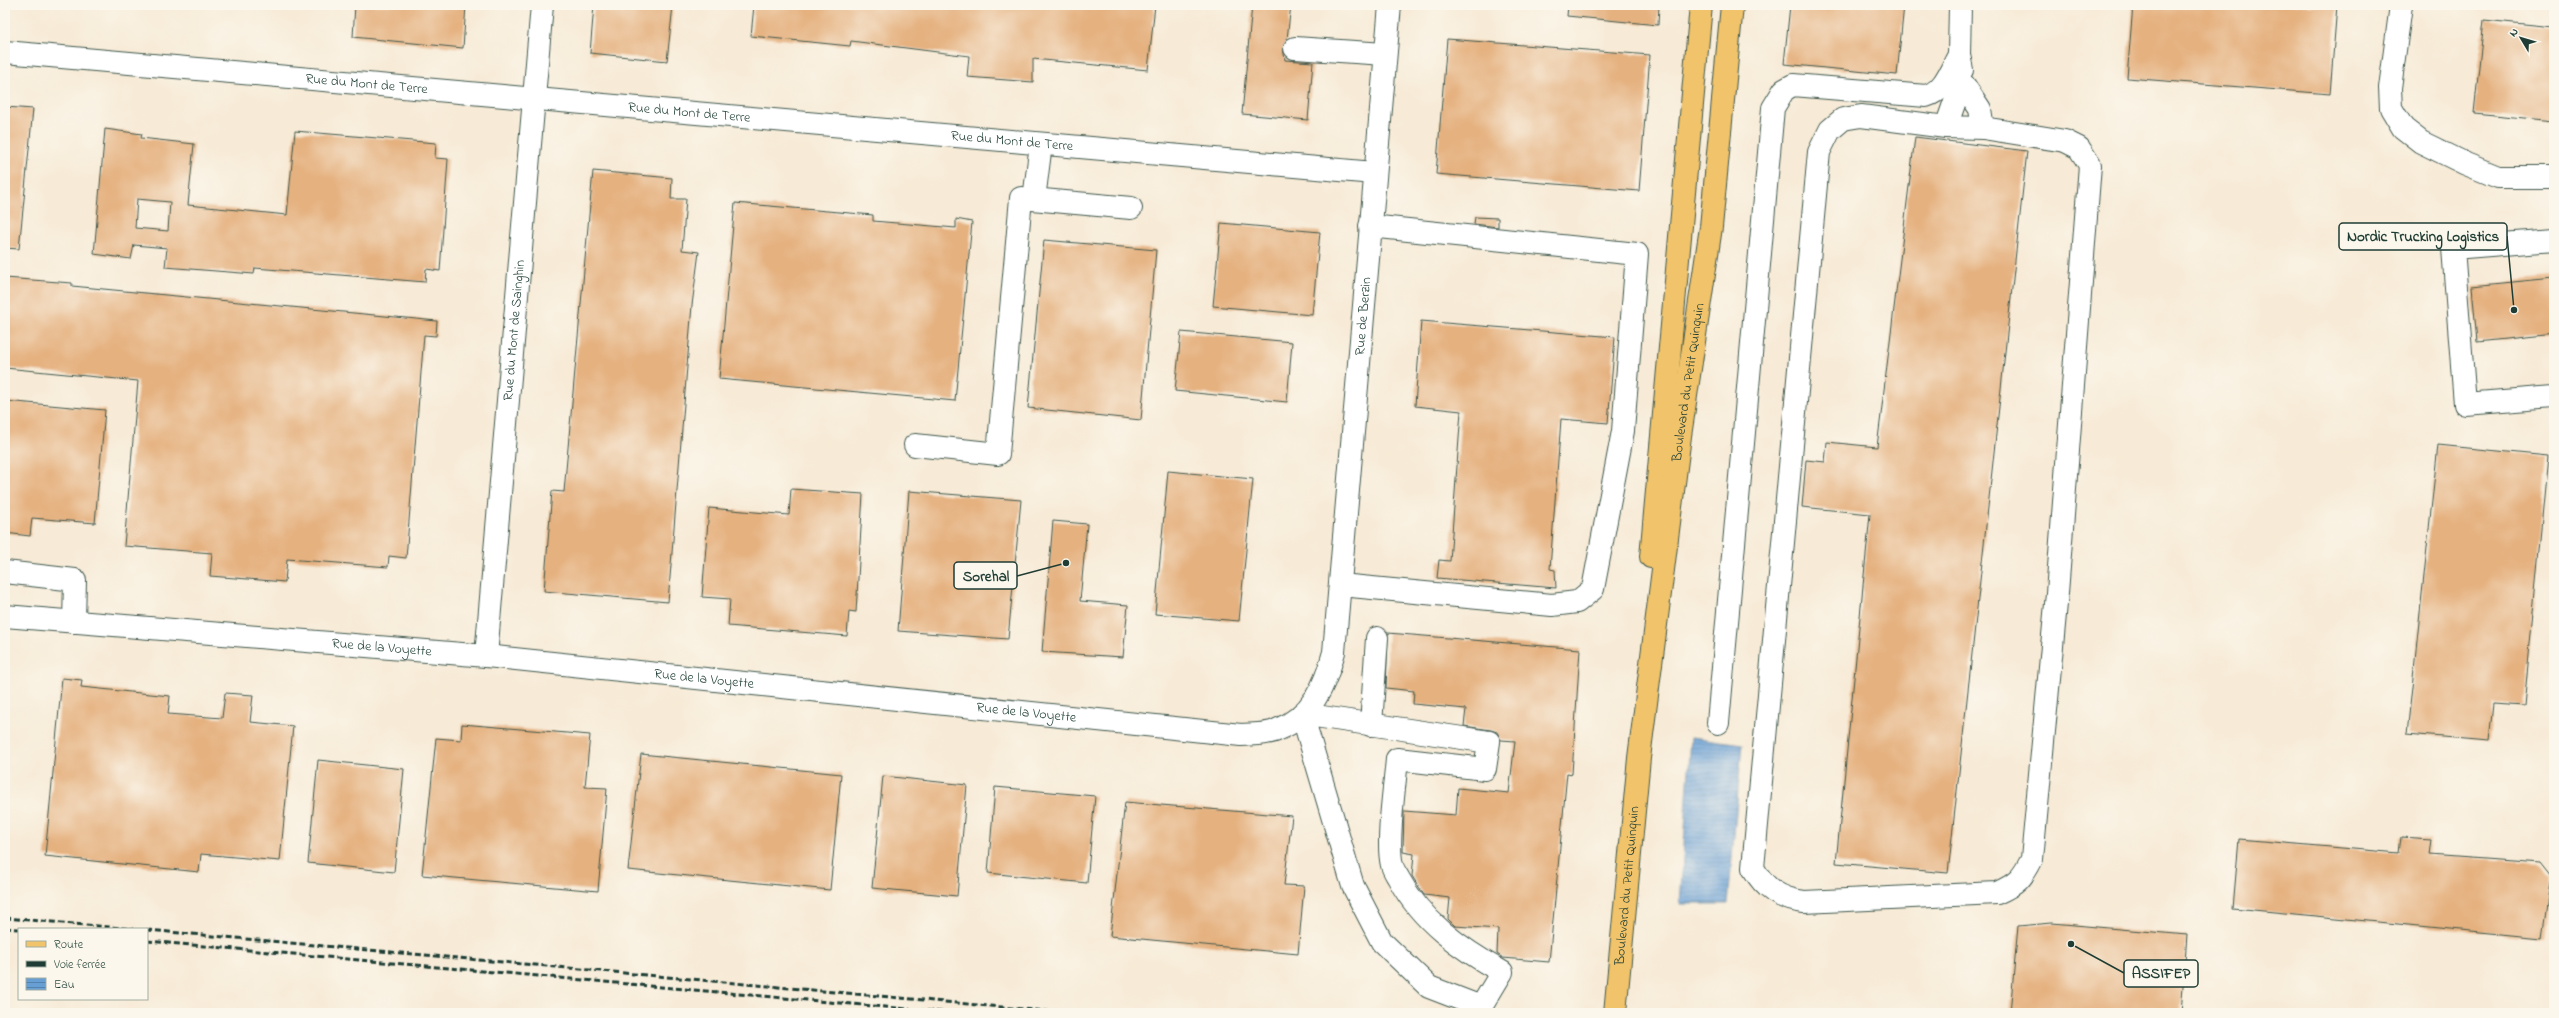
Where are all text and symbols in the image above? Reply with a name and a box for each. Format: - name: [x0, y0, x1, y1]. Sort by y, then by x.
- north arrow: [2501, 18, 2541, 58]
- text: N: [2505, 25, 2523, 40]
- street label: Rue du Mont de Terre: [305, 68, 429, 100]
- street label: Rue du Mont de Terre: [627, 97, 752, 128]
- street label: Rue du Mont de Terre: [950, 125, 1075, 157]
- callout: Nordic Trucking Logistics: [2339, 223, 2507, 250]
- text: Nordic Trucking Logistics: [2347, 226, 2499, 250]
- street label: Rue du Mont de Sainghin: [498, 259, 531, 401]
- street label: Rue de Berzin: [1349, 276, 1377, 356]
- street label: Boulevard du Petit Quinquin: [1666, 302, 1710, 464]
- callout: Sorehal: [954, 562, 1017, 589]
- text: Sorehal: [963, 566, 1010, 588]
- street label: Rue de la Voyette: [331, 633, 433, 662]
- street label: Rue de la Voyette: [653, 663, 756, 695]
- street label: Rue de la Voyette: [975, 697, 1078, 728]
- street label: Boulevard du Petit Quinquin: [1609, 805, 1645, 967]
- legend: [18, 928, 148, 1000]
- text: Route: [54, 936, 84, 954]
- text: Voie ferrée: [53, 956, 106, 974]
- callout: ASSIFEP: [2124, 960, 2198, 987]
- text: ASSIFEP: [2132, 963, 2191, 985]
- text: Eau: [54, 976, 75, 994]

